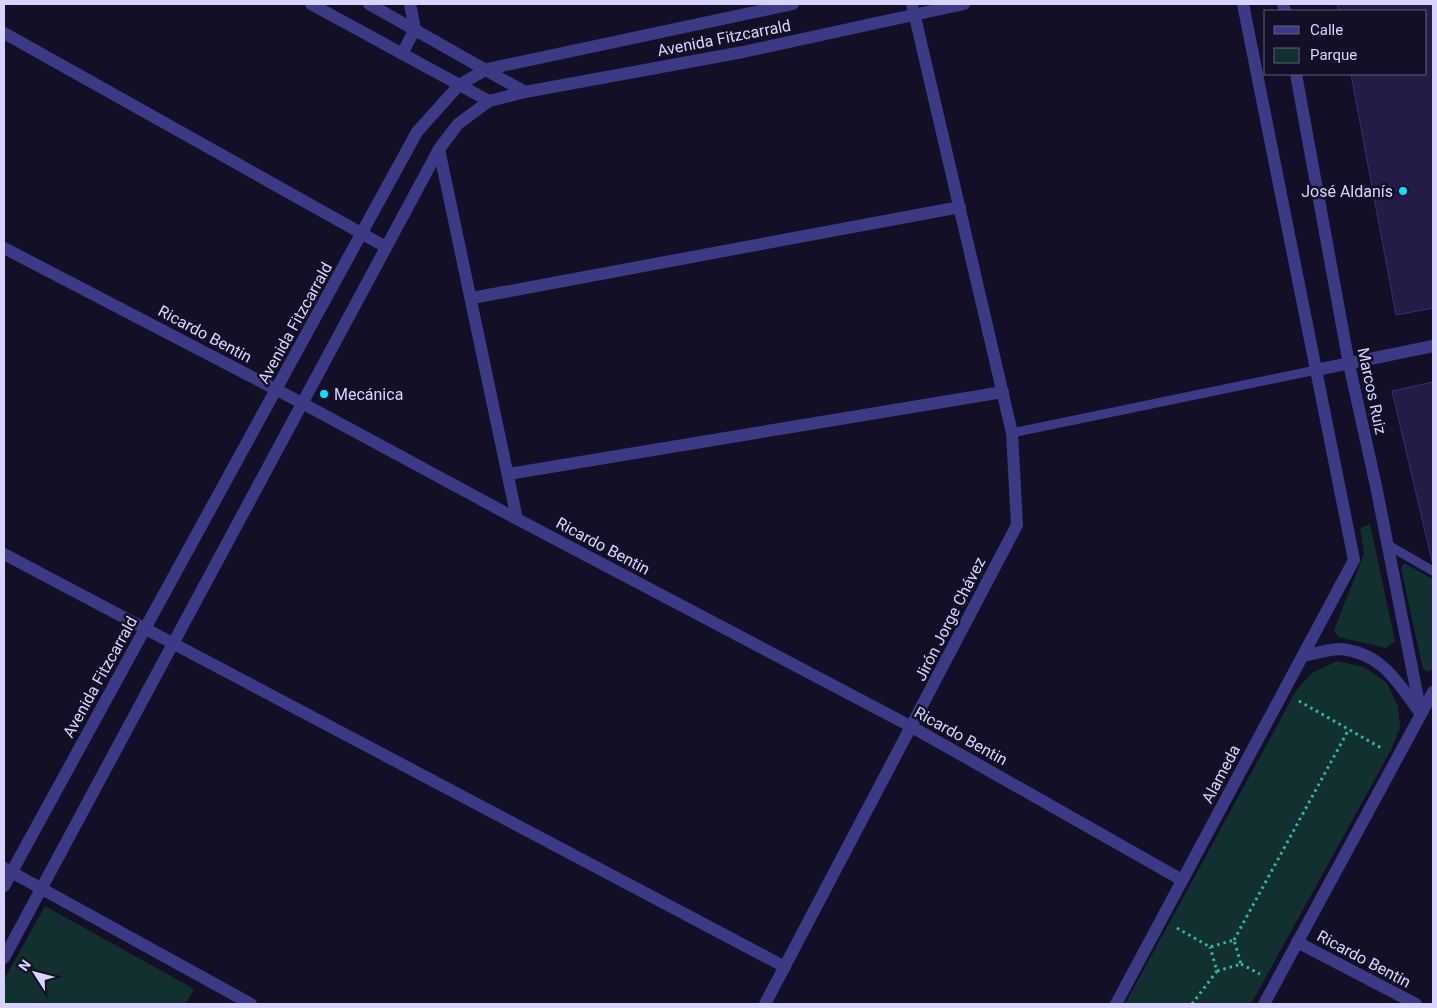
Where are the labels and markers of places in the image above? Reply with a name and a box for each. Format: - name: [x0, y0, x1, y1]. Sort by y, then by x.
- place label: José Aldanís: [1301, 182, 1393, 201]
- marker: José Aldanís: [1397, 185, 1409, 197]
- place label: Mecánica: [334, 385, 403, 404]
- marker: Mecánica: [318, 388, 330, 400]

